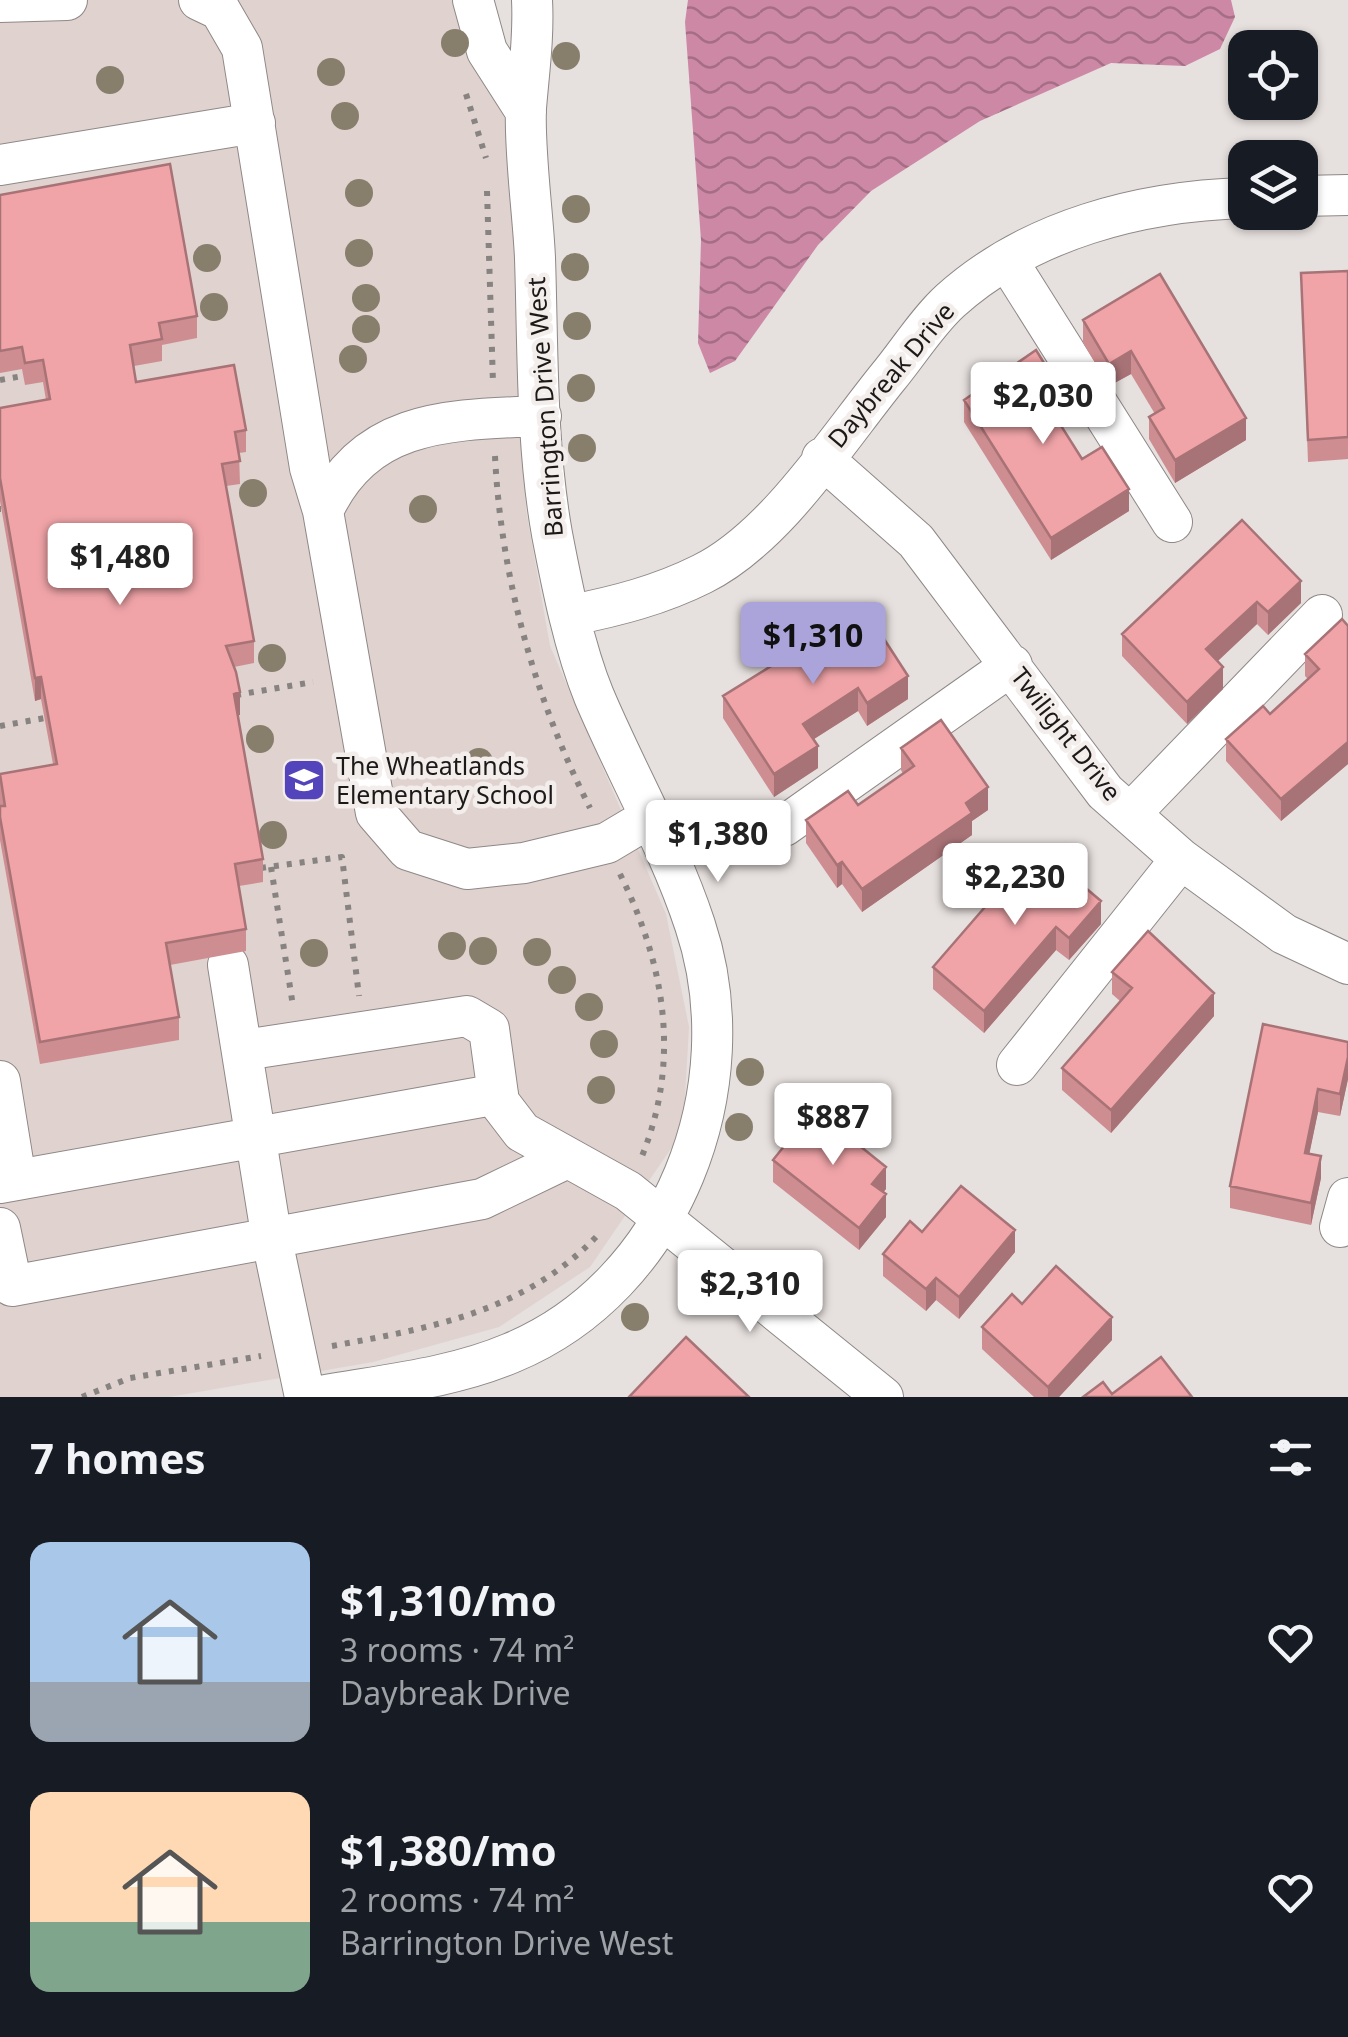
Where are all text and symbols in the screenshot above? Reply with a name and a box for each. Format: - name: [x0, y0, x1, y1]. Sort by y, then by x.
- map controls: [1228, 30, 1318, 230]
- button: locate: [1228, 30, 1318, 120]
- button: layers: [1228, 140, 1318, 230]
- street label: Barrington Drive West: [518, 276, 570, 538]
- street label: Daybreak Drive: [819, 294, 961, 454]
- pin: $2,030: [962, 362, 1124, 447]
- text: $2,030: [993, 373, 1093, 416]
- pin: $1,480: [39, 523, 201, 608]
- text: $1,480: [70, 534, 170, 577]
- pin: $1,310: [732, 602, 894, 687]
- text: $1,310: [763, 613, 863, 656]
- street label: Twilight Drive: [1004, 660, 1130, 807]
- place label: The Wheatlands Elementary School: [336, 748, 554, 811]
- school or university icon: The Wheatlands Elementary School: [281, 757, 327, 803]
- pin: $1,380: [637, 800, 799, 885]
- text: $1,380: [668, 811, 768, 854]
- pin: $2,230: [934, 843, 1096, 928]
- text: $2,230: [965, 854, 1065, 897]
- pin: $887: [774, 1083, 892, 1168]
- text: $887: [796, 1094, 870, 1137]
- pin: $2,310: [669, 1250, 831, 1335]
- text: $2,310: [700, 1261, 800, 1304]
- text: 7 homes: [30, 1429, 206, 1486]
- icon: filters: [1263, 1430, 1318, 1485]
- text: $1,310/mo: [340, 1571, 557, 1628]
- icon: home: [110, 1582, 230, 1702]
- icon: heart: [1263, 1615, 1318, 1670]
- text: 3 rooms · 74 m²: [340, 1628, 574, 1671]
- text: Daybreak Drive: [340, 1671, 570, 1714]
- text: $1,380/mo: [340, 1821, 557, 1878]
- icon: home: [110, 1832, 230, 1952]
- icon: heart: [1263, 1865, 1318, 1920]
- text: 2 rooms · 74 m²: [340, 1878, 574, 1921]
- text: Barrington Drive West: [340, 1921, 673, 1964]

